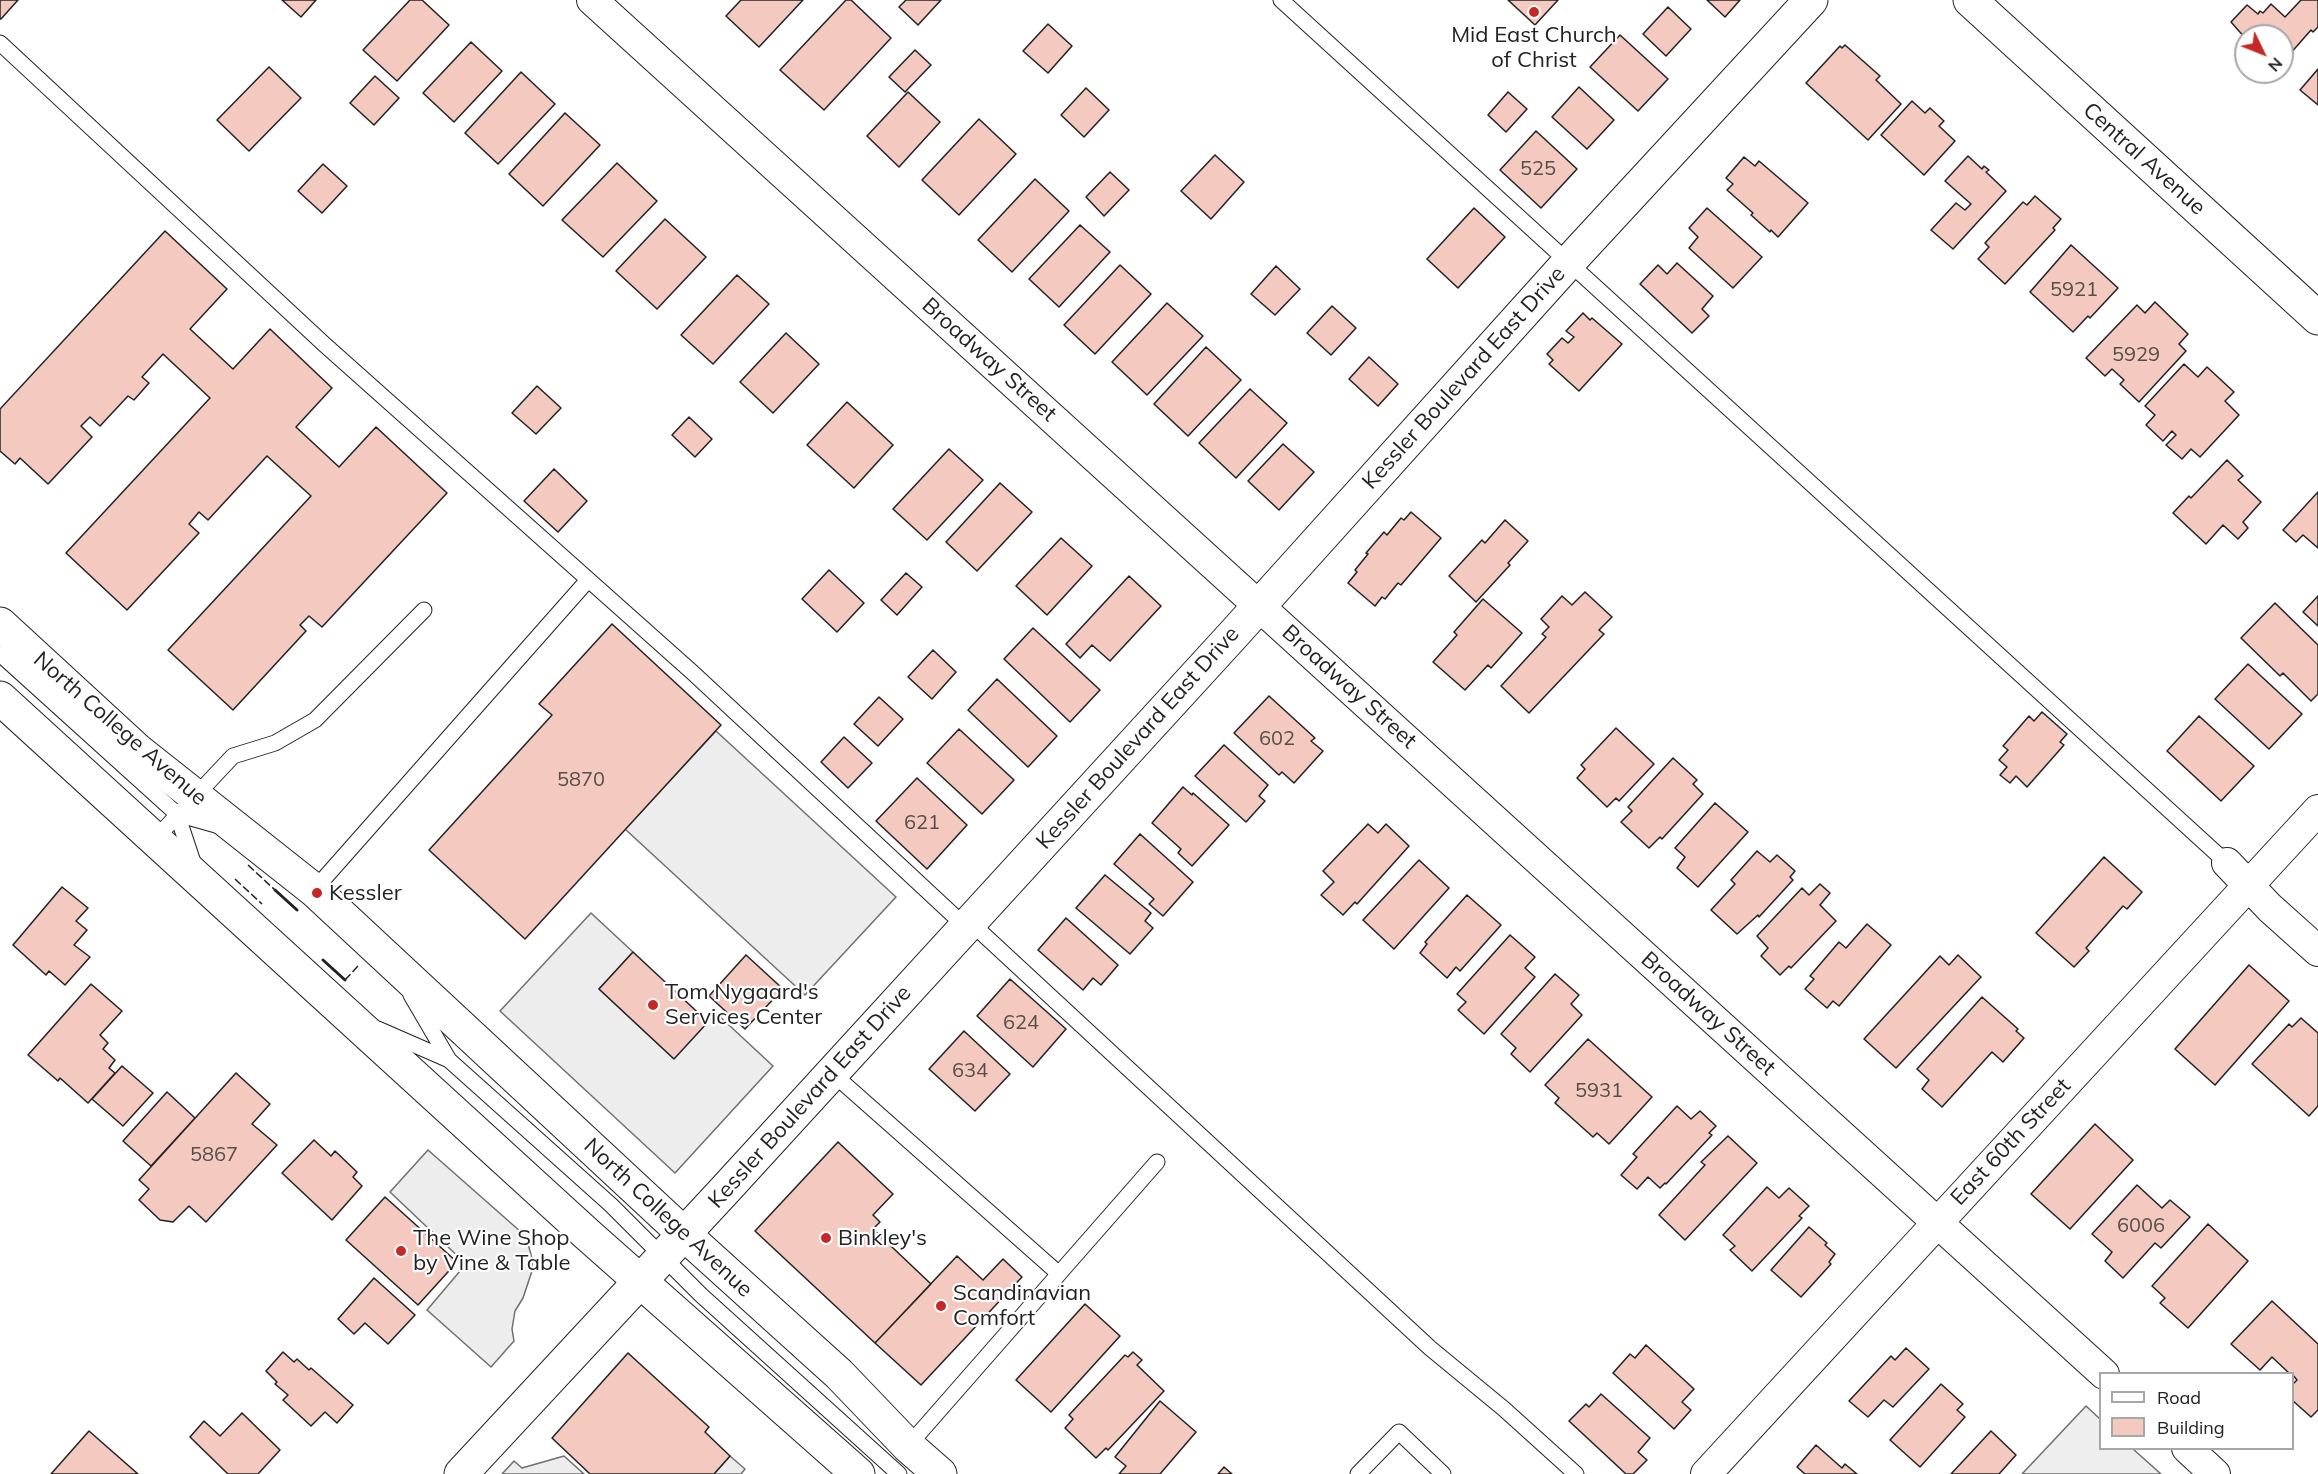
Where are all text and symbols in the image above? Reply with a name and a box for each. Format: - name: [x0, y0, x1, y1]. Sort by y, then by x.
- marker: Mid East Church of Christ: [1527, 5, 1541, 19]
- place label: Mid East Church of Christ: [1451, 22, 1617, 74]
- north arrow: [2234, 24, 2294, 84]
- text: N: [2264, 54, 2287, 76]
- street label: Central Avenue: [2077, 97, 2211, 221]
- house number: 525: [1520, 157, 1556, 181]
- street label: Kessler Boulevard East Drive: [1357, 261, 1571, 495]
- house number: 5921: [2050, 278, 2098, 302]
- street label: Broadway Street: [916, 293, 1062, 427]
- house number: 5929: [2112, 343, 2160, 367]
- street label: Broadway Street: [1276, 620, 1422, 754]
- street label: Kessler Boulevard East Drive: [1031, 621, 1245, 855]
- street label: North College Avenue: [28, 647, 212, 811]
- house number: 602: [1259, 727, 1295, 751]
- house number: 5870: [557, 768, 605, 792]
- house number: 621: [904, 811, 940, 835]
- place label: Kessler: [329, 880, 402, 906]
- marker: Kessler: [310, 886, 324, 900]
- street label: Broadway Street: [1635, 947, 1781, 1081]
- place label: Tom Nygaard's Services Center: [665, 979, 822, 1030]
- street label: Kessler Boulevard East Drive: [703, 980, 917, 1214]
- marker: Tom Nygaard's Services Center: [646, 998, 660, 1012]
- house number: 624: [1003, 1011, 1039, 1035]
- house number: 634: [952, 1059, 988, 1083]
- street label: East 60th Street: [1945, 1073, 2077, 1211]
- house number: 5931: [1575, 1079, 1623, 1103]
- street label: North College Avenue: [578, 1133, 758, 1303]
- house number: 5867: [190, 1143, 238, 1167]
- house number: 6006: [2117, 1214, 2165, 1238]
- place label: The Wine Shop by Vine & Table: [413, 1225, 570, 1276]
- place label: Binkley's: [838, 1225, 927, 1251]
- marker: Binkley's: [819, 1231, 833, 1245]
- marker: The Wine Shop by Vine & Table: [394, 1244, 408, 1258]
- place label: Scandinavian Comfort: [953, 1280, 1091, 1332]
- marker: Scandinavian Comfort: [934, 1299, 948, 1313]
- legend: [2099, 1372, 2294, 1450]
- text: Road: [2157, 1386, 2201, 1409]
- text: Building: [2157, 1416, 2225, 1439]

